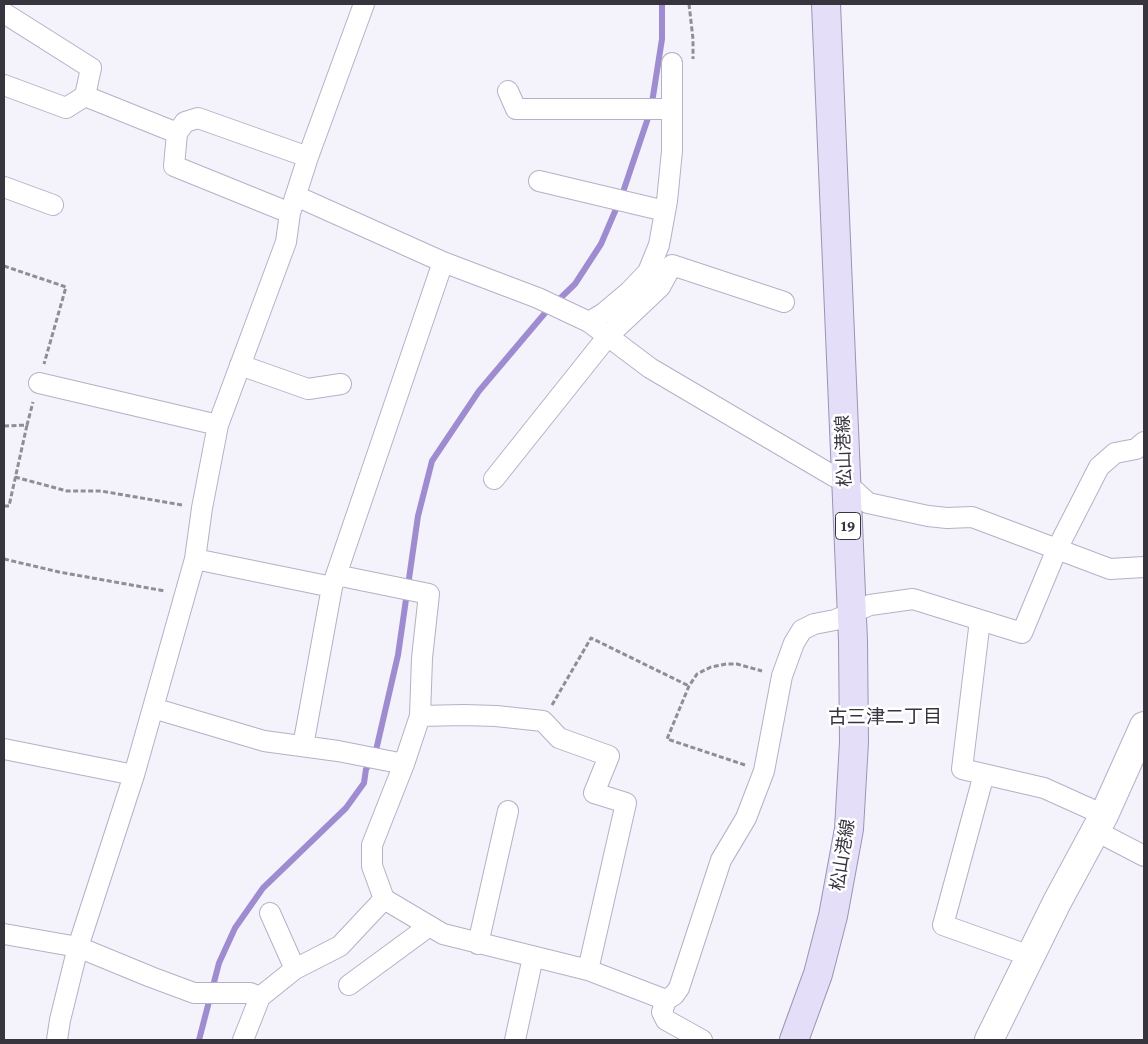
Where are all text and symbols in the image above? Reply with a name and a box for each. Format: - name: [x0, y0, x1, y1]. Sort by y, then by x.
- street label: 松山港線: [832, 415, 856, 487]
- road number: 19: [836, 512, 860, 540]
- district label: 古三津二丁目: [828, 706, 942, 728]
- street label: 松山港線: [827, 818, 859, 892]

